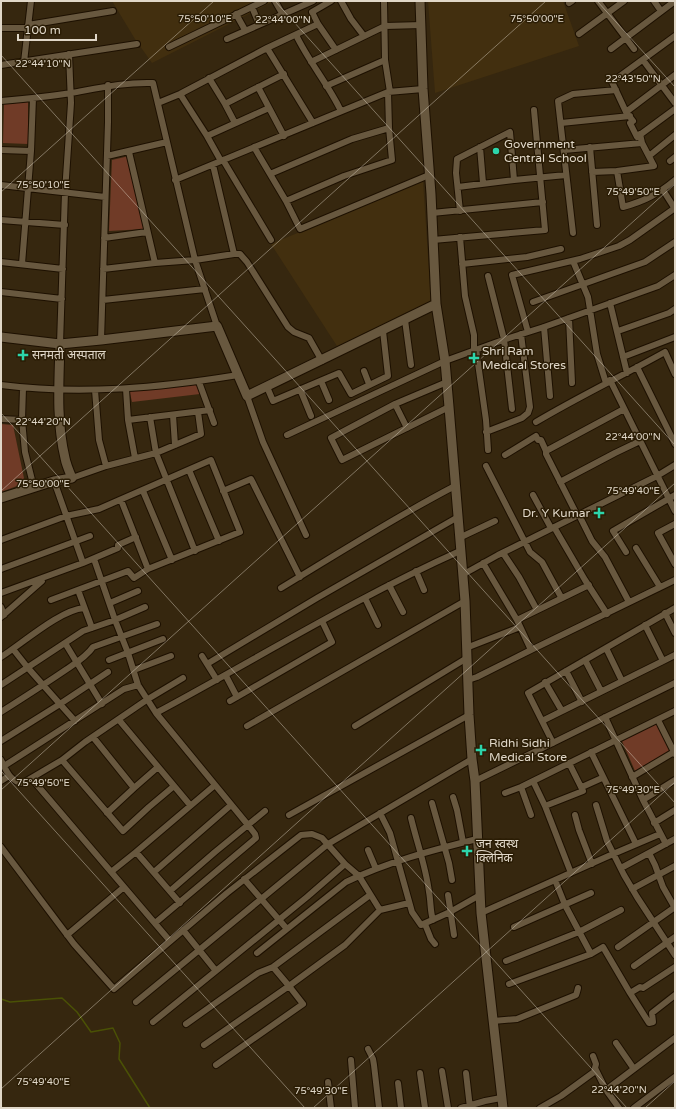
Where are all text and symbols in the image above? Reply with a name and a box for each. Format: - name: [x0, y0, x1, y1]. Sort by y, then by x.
- text: 75°50'10"E: [178, 13, 232, 25]
- text: 75°50'00"E: [510, 13, 564, 25]
- text: 22°44'00"N: [255, 14, 311, 26]
- scale bar: [18, 16, 96, 42]
- text: 100 m: [24, 23, 61, 37]
- text: 22°44'10"N: [15, 58, 71, 70]
- text: 22°43'50"N: [605, 73, 661, 85]
- place label: Government Central School: [504, 137, 587, 165]
- marker: Government Central School: [491, 146, 501, 156]
- text: 75°50'10"E: [16, 179, 70, 191]
- text: 75°49'50"E: [606, 186, 660, 198]
- place label: Shri Ram Medical Stores: [482, 344, 566, 372]
- place label: सनमती अस्पताल: [32, 347, 107, 362]
- marker: सनमती अस्पताल: [17, 349, 29, 361]
- marker: Shri Ram Medical Stores: [469, 353, 479, 363]
- text: 22°44'20"N: [15, 416, 71, 428]
- text: 22°44'00"N: [605, 431, 661, 443]
- text: 75°50'00"E: [16, 478, 70, 490]
- text: 75°49'40"E: [606, 485, 660, 497]
- place label: Dr. Y Kumar: [522, 506, 590, 520]
- marker: Dr. Y Kumar: [593, 507, 605, 519]
- place label: Ridhi Sidhi Medical Store: [489, 736, 567, 764]
- marker: Ridhi Sidhi Medical Store: [476, 745, 486, 755]
- text: 75°49'50"E: [16, 777, 70, 789]
- text: 75°49'30"E: [606, 784, 660, 796]
- place label: जन स्वस्थ क्लिनिक: [476, 837, 518, 865]
- marker: जन स्वस्थ क्लिनिक: [461, 845, 473, 857]
- text: 75°49'40"E: [16, 1076, 70, 1088]
- text: 22°44'20"N: [591, 1084, 647, 1096]
- text: 75°49'30"E: [294, 1085, 348, 1097]

